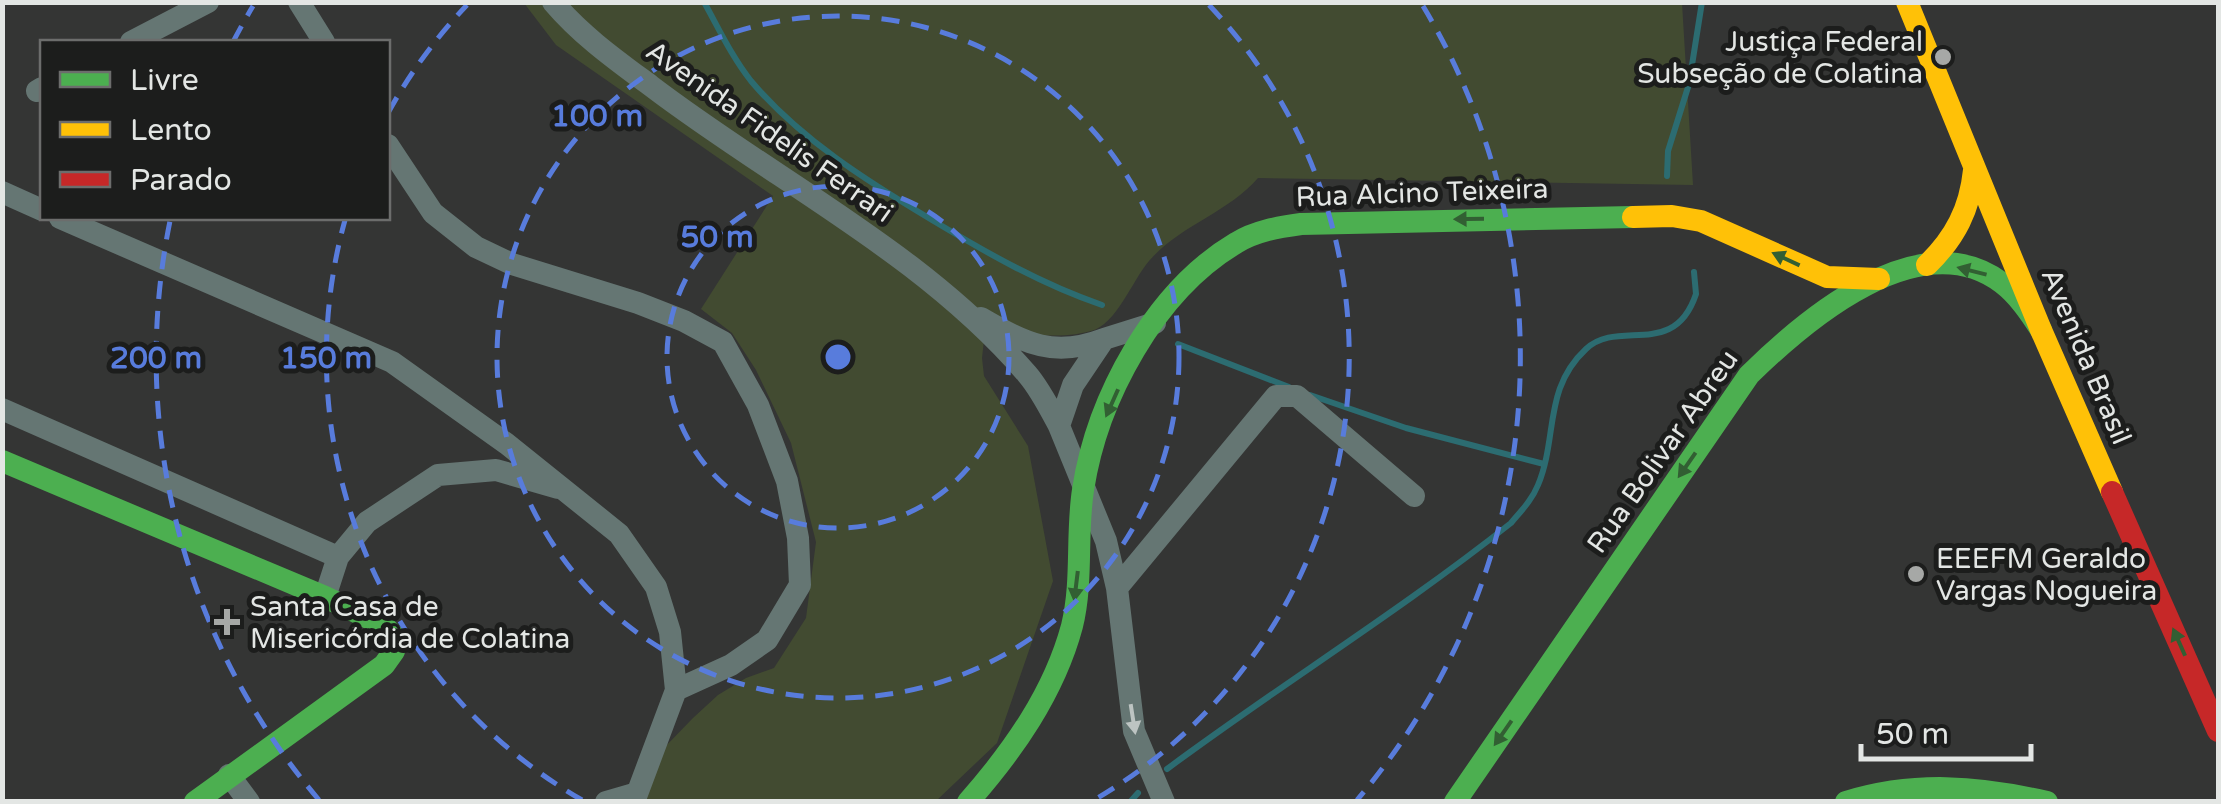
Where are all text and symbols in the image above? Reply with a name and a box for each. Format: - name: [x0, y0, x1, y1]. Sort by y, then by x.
- place label: Justiça Federal Subseção de Colatina: [1637, 25, 1923, 91]
- street label: Avenida Fidelis Ferrari: [639, 34, 899, 230]
- legend: [40, 40, 390, 220]
- marker: Justiça Federal Subseção de Colatina: [1932, 46, 1954, 68]
- text: Livre: [130, 62, 199, 99]
- text: 100 m: [551, 98, 643, 135]
- text: Lento: [130, 112, 212, 149]
- text: Parado: [130, 162, 232, 199]
- street label: Rua Alcino Teixeira: [1295, 172, 1549, 214]
- one-way arrow: [1453, 211, 1485, 227]
- text: 50 m: [680, 219, 754, 256]
- one-way arrow: [1771, 251, 1801, 267]
- one-way arrow: [1956, 263, 1987, 278]
- street label: Avenida Brasil: [2034, 263, 2138, 450]
- centre of rings: [820, 339, 856, 375]
- text: 200 m: [110, 340, 202, 377]
- text: 150 m: [280, 340, 372, 377]
- street label: Rua Bolivar Abreu: [1580, 343, 1746, 560]
- one-way arrow: [1103, 389, 1120, 418]
- one-way arrow: [1678, 451, 1697, 478]
- place label: EEEFM Geraldo Vargas Nogueira: [1936, 542, 2157, 608]
- marker: EEEFM Geraldo Vargas Nogueira: [1905, 563, 1927, 585]
- one-way arrow: [1068, 570, 1084, 602]
- place label: Santa Casa de Misericórdia de Colatina: [250, 590, 570, 656]
- marker: Santa Casa de Misericórdia de Colatina: [214, 609, 240, 635]
- one-way arrow: [2171, 627, 2187, 657]
- scale bar: [1861, 699, 2031, 761]
- one-way arrow: [1126, 704, 1142, 735]
- text: 50 m: [1876, 716, 1949, 753]
- one-way arrow: [1494, 719, 1513, 746]

